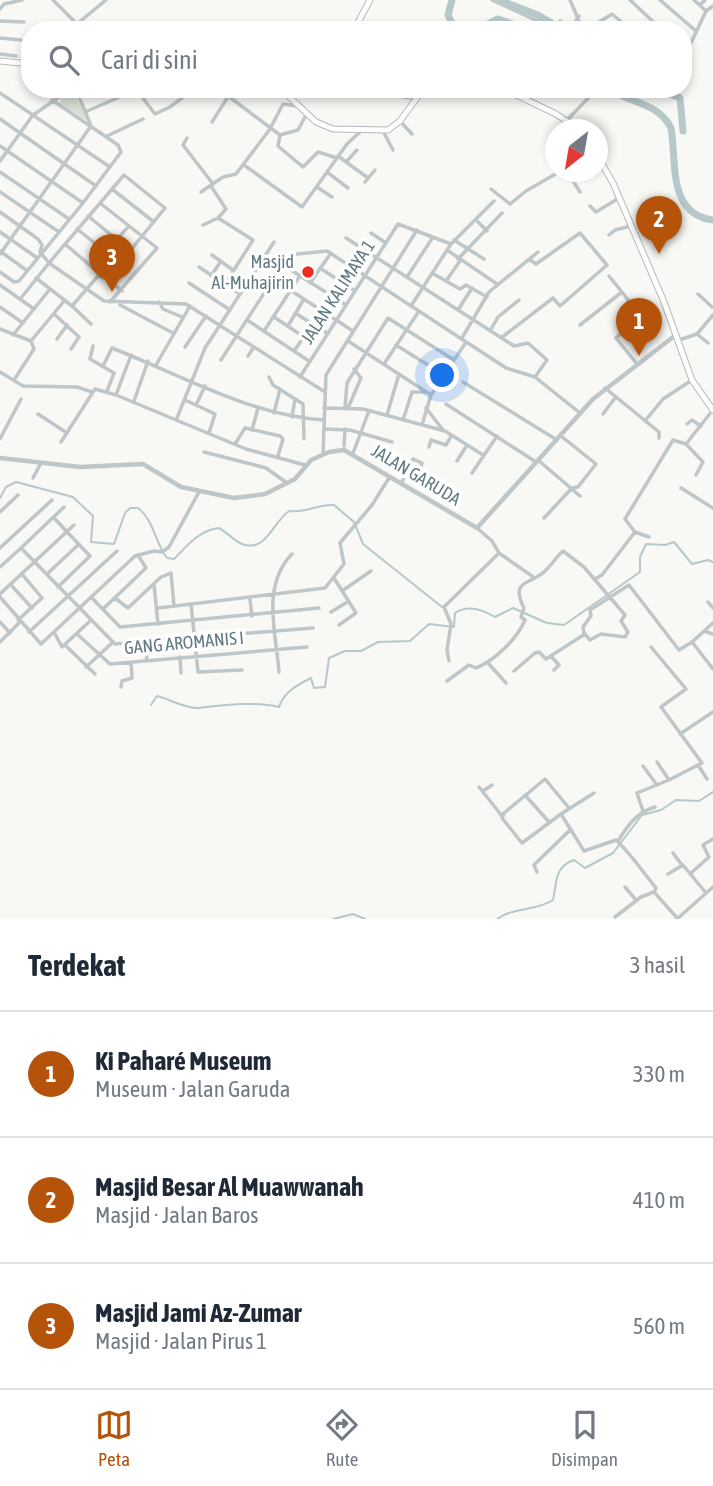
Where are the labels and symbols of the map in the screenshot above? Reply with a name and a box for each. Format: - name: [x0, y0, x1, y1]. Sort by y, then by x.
- north arrow: [545, 119, 608, 182]
- pin: 2: [636, 196, 682, 254]
- pin: 3: [89, 234, 135, 292]
- street label: JALAN KALIMAYA 1: [296, 236, 379, 348]
- place label: Masjid Al-Muhajirin: [212, 251, 294, 293]
- marker: Masjid Al-Muhajirin: [300, 264, 316, 280]
- pin: 1: [616, 298, 662, 356]
- your location: [425, 358, 459, 392]
- street label: JALAN GARUDA: [368, 440, 465, 509]
- street label: GANG AROMANIS I: [123, 627, 245, 658]

